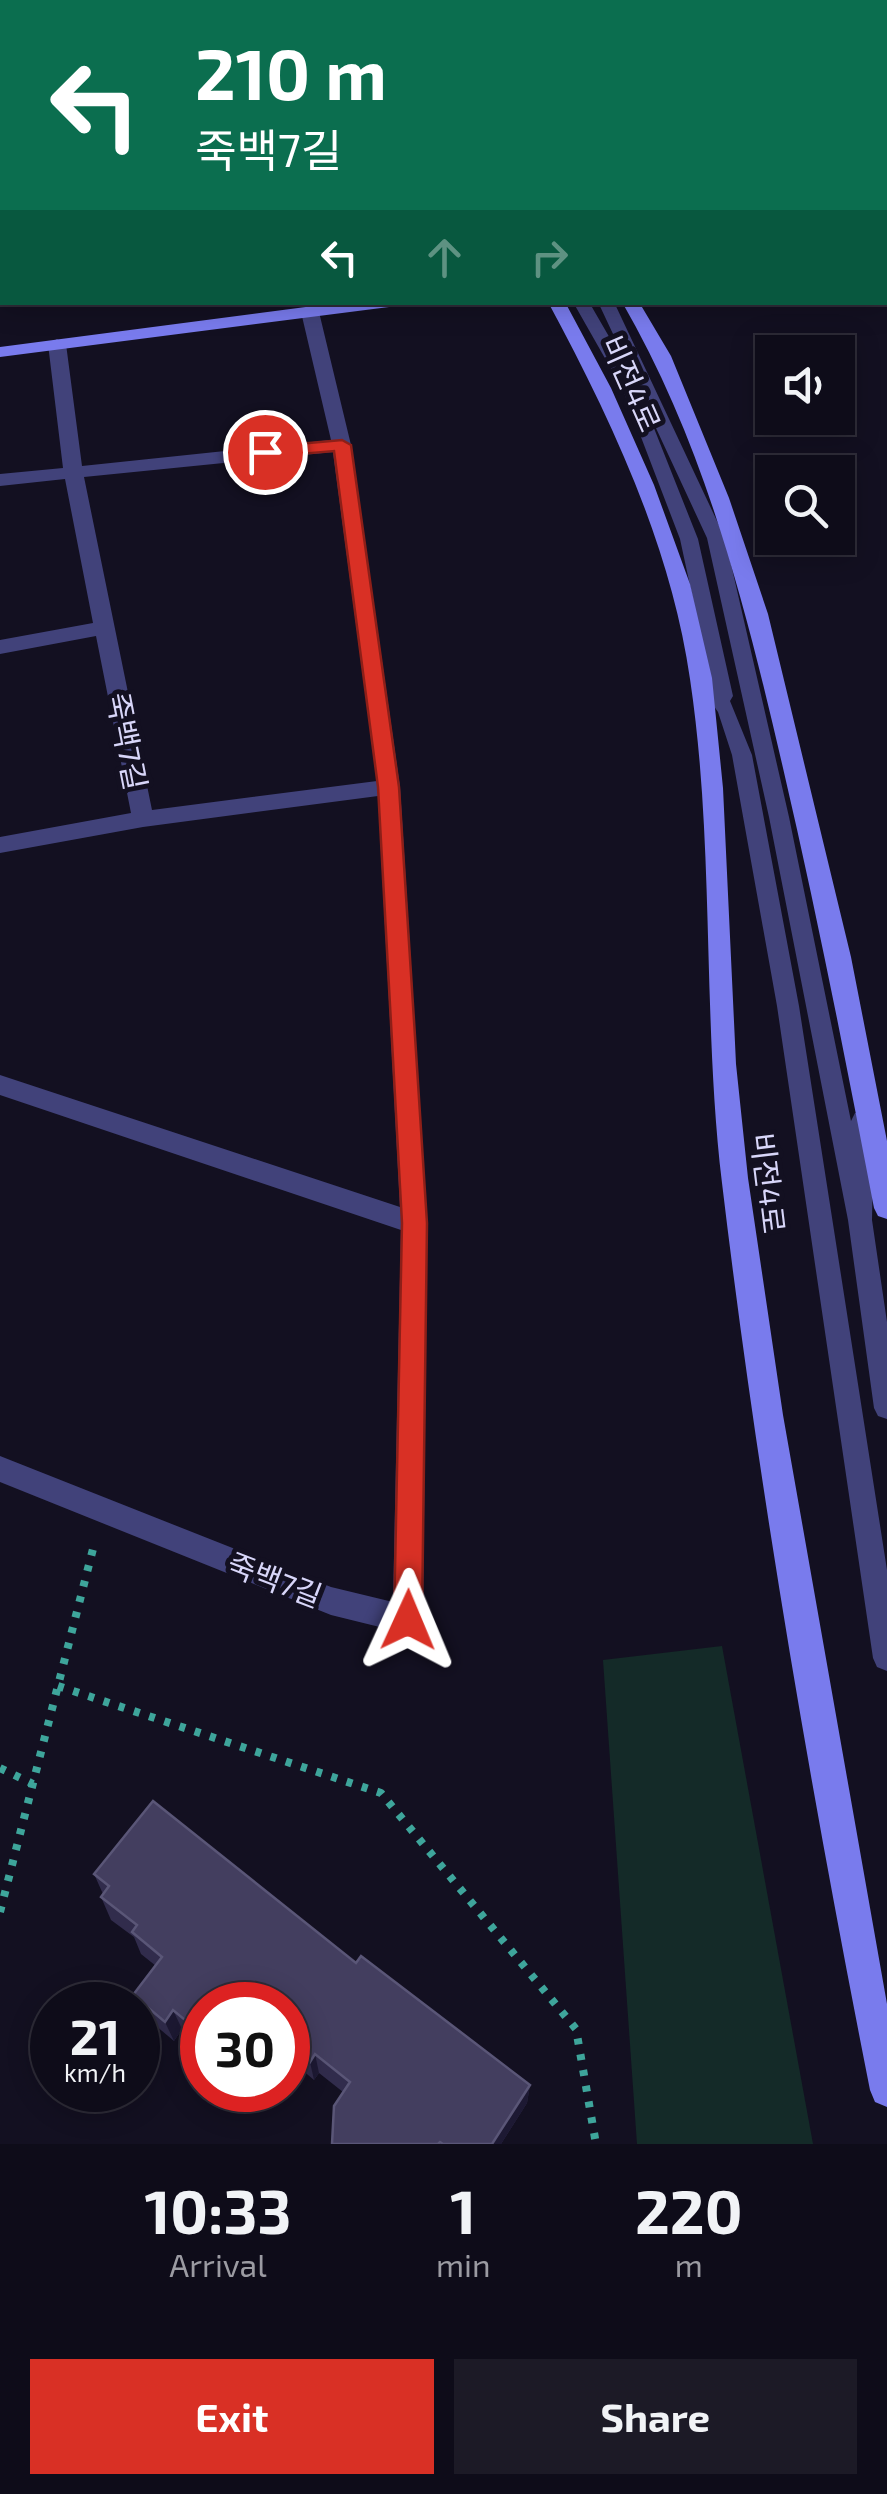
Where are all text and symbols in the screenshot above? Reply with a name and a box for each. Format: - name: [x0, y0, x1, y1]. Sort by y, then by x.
- text: 210 m: [195, 30, 387, 114]
- icon: left: [30, 40, 160, 170]
- text: 죽백7길: [195, 122, 342, 176]
- icon: left: [312, 230, 367, 285]
- icon: ahead: [417, 230, 472, 285]
- icon: right: [522, 230, 577, 285]
- street label: 비전4로: [595, 329, 669, 437]
- map controls: [755, 335, 855, 555]
- button: sound: [755, 335, 855, 435]
- pin: [223, 410, 308, 495]
- icon: arrive: [238, 425, 293, 480]
- button: search: [755, 455, 855, 555]
- street label: 죽백7길: [101, 689, 155, 793]
- street label: 비전4로: [745, 1131, 793, 1235]
- street label: 죽백7길: [223, 1545, 327, 1613]
- position arrow: [356, 1568, 460, 1672]
- speed limit sign: 30: [180, 1982, 310, 2112]
- text: 21: [70, 2005, 120, 2065]
- text: km/h: [64, 2057, 126, 2087]
- text: 10:33: [144, 2174, 292, 2246]
- text: 1: [450, 2174, 476, 2246]
- text: 220: [635, 2174, 743, 2246]
- text: Arrival: [169, 2245, 267, 2283]
- text: min: [436, 2245, 491, 2283]
- text: m: [675, 2245, 703, 2283]
- button: Exit: [30, 2359, 434, 2474]
- button: Share: [454, 2359, 857, 2474]

